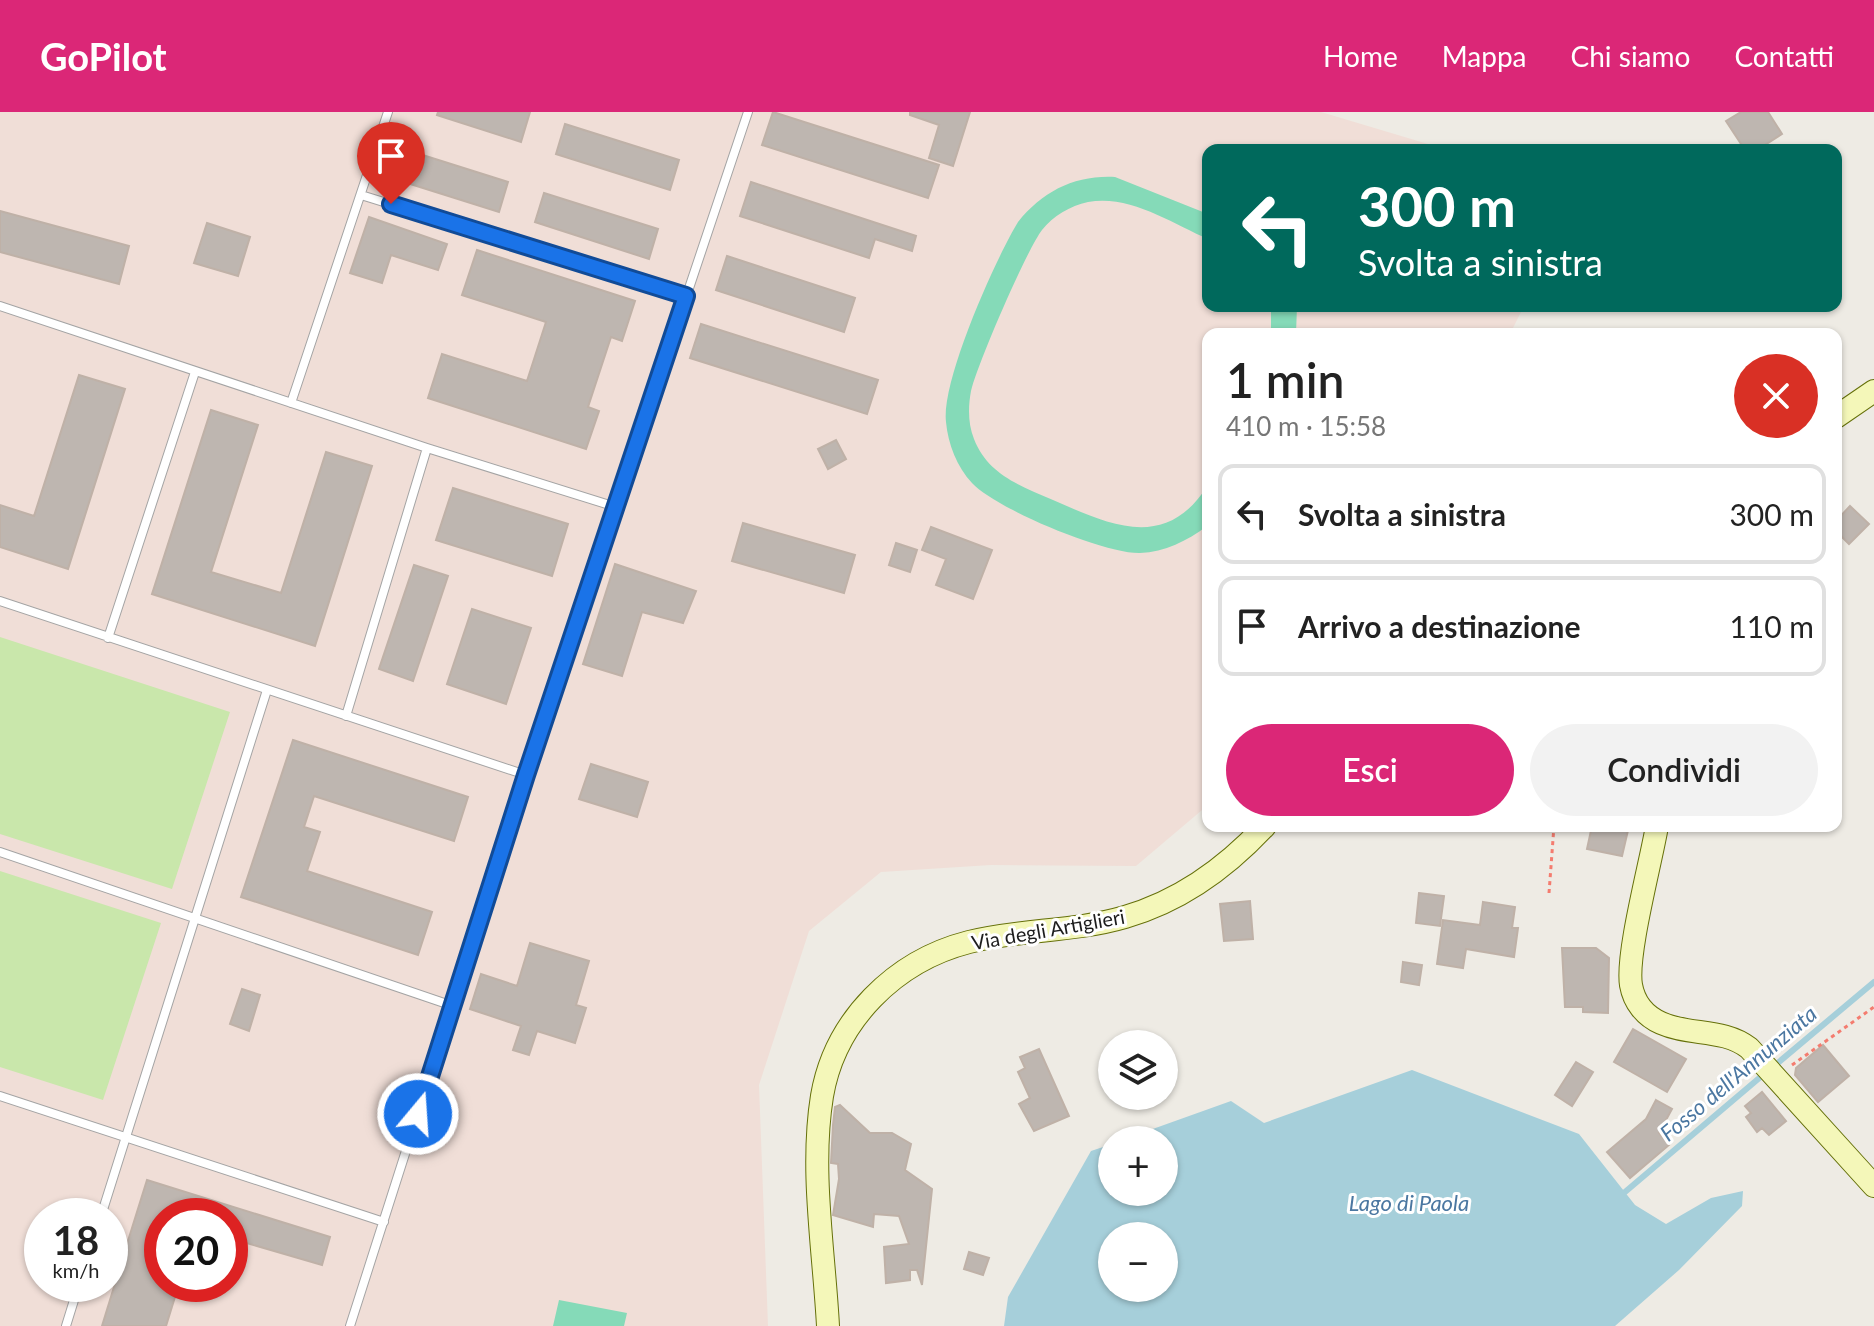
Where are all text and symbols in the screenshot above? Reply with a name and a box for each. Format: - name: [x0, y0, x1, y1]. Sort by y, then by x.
- text: GoPilot: [40, 33, 167, 79]
- text: Home: [1323, 39, 1398, 73]
- text: Mappa: [1442, 39, 1527, 73]
- text: Chi siamo: [1571, 39, 1690, 73]
- text: Contatti: [1734, 39, 1834, 73]
- pin: [357, 122, 425, 204]
- icon: arrive: [369, 134, 413, 178]
- text: 300 m: [1358, 172, 1516, 239]
- icon: left: [1226, 176, 1330, 280]
- text: Svolta a sinistra: [1358, 240, 1603, 284]
- text: 1 min: [1226, 351, 1344, 408]
- button: close: [1734, 354, 1818, 438]
- text: 410 m · 15:58: [1226, 410, 1386, 442]
- icon: left: [1230, 492, 1274, 536]
- text: Svolta a sinistra: [1298, 496, 1506, 532]
- text: 300 m: [1729, 496, 1814, 532]
- icon: arrive: [1230, 604, 1274, 648]
- text: Arrivo a destinazione: [1298, 608, 1580, 644]
- text: 110 m: [1729, 608, 1814, 644]
- button: Esci: [1226, 724, 1514, 816]
- button: Condividi: [1530, 724, 1818, 816]
- street label: Via degli Artiglieri: [969, 904, 1127, 954]
- water label: Fosso dell'Annunziata: [1654, 1000, 1822, 1146]
- map controls: [1098, 1030, 1178, 1302]
- button: layers: [1098, 1030, 1178, 1110]
- position arrow: [376, 1072, 460, 1156]
- button: +: [1098, 1126, 1178, 1206]
- water label: Lago di Paola: [1349, 1189, 1469, 1216]
- speed limit sign: 20: [144, 1198, 248, 1302]
- text: 18: [53, 1216, 99, 1264]
- button: −: [1098, 1222, 1178, 1302]
- text: km/h: [53, 1258, 99, 1282]

